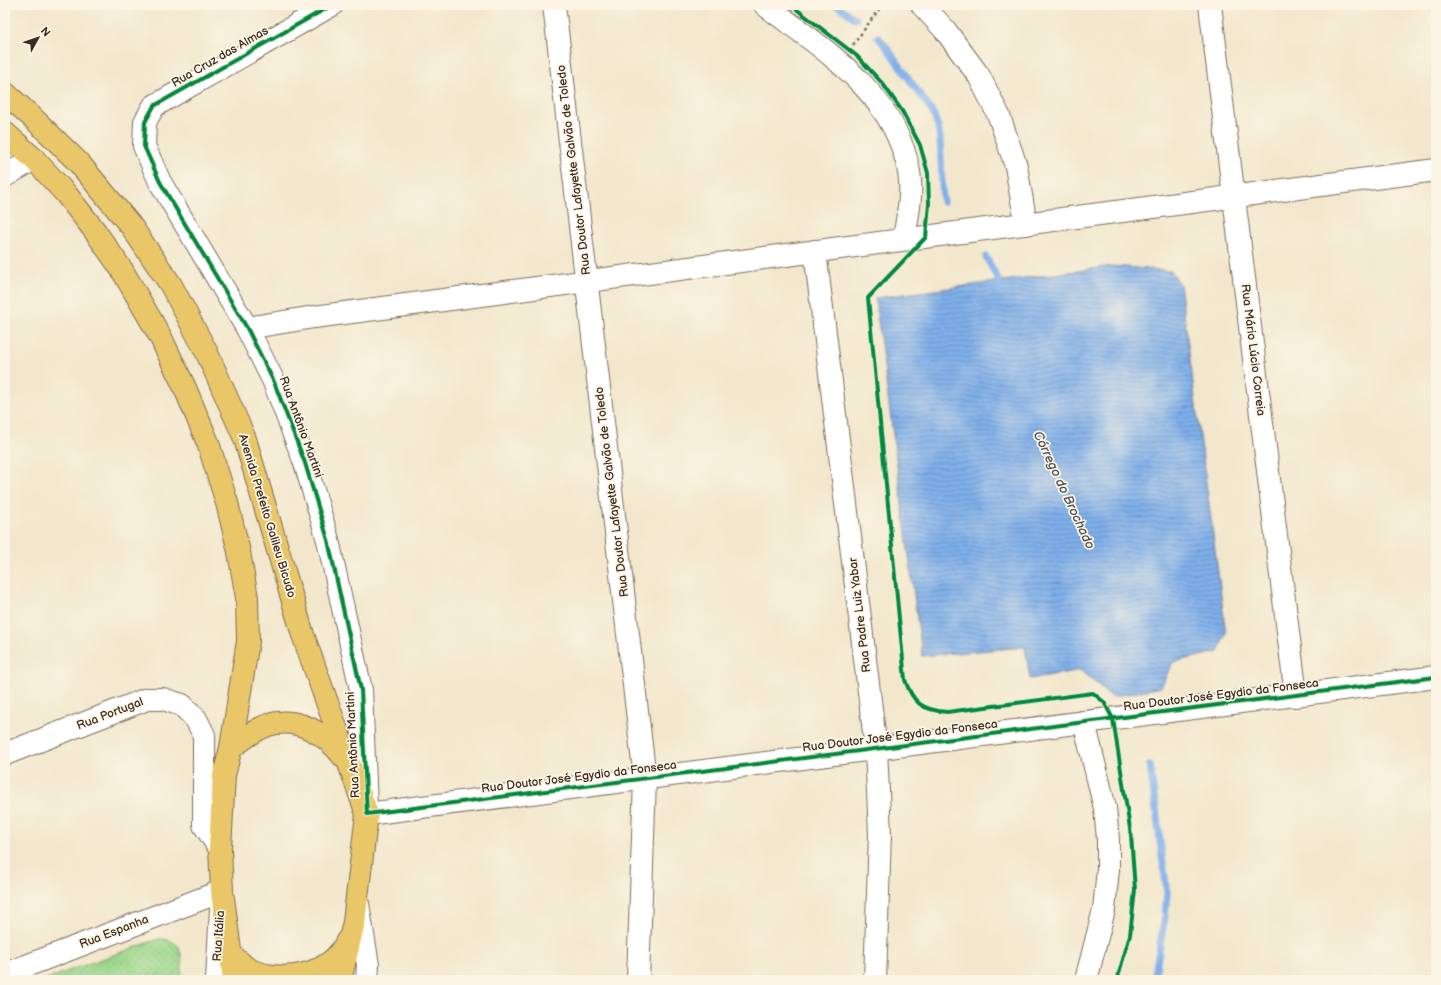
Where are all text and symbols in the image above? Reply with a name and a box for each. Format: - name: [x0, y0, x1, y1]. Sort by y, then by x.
- north arrow: [18, 18, 58, 58]
- street label: Rua Cruz das Almas: [169, 23, 271, 91]
- text: N: [38, 25, 53, 39]
- street label: Rua Doutor Lafayette Galvão de Toledo: [554, 64, 594, 276]
- street label: Rua Mário Lúcio Correia: [1237, 283, 1269, 417]
- street label: Rua Antônio Martini: [276, 374, 326, 480]
- street label: Rua Doutor Lafayette Galvão de Toledo: [592, 386, 632, 598]
- water label: Córrego do Brochado: [1030, 428, 1099, 552]
- street label: Avenida Prefeito Galileu Bicudo: [235, 432, 299, 600]
- street label: Rua Padre Luiz Yabar: [845, 556, 874, 673]
- street label: Rua Doutor José Egydio da Fonseca: [1122, 676, 1320, 714]
- street label: Rua Antônio Martini: [343, 691, 363, 799]
- street label: Rua Portugal: [74, 694, 146, 734]
- street label: Rua Doutor José Egydio da Fonseca: [801, 717, 999, 755]
- street label: Rua Doutor José Egydio da Fonseca: [480, 758, 678, 796]
- street label: Rua Itália: [210, 910, 228, 962]
- street label: Rua Espanha: [77, 912, 151, 952]

